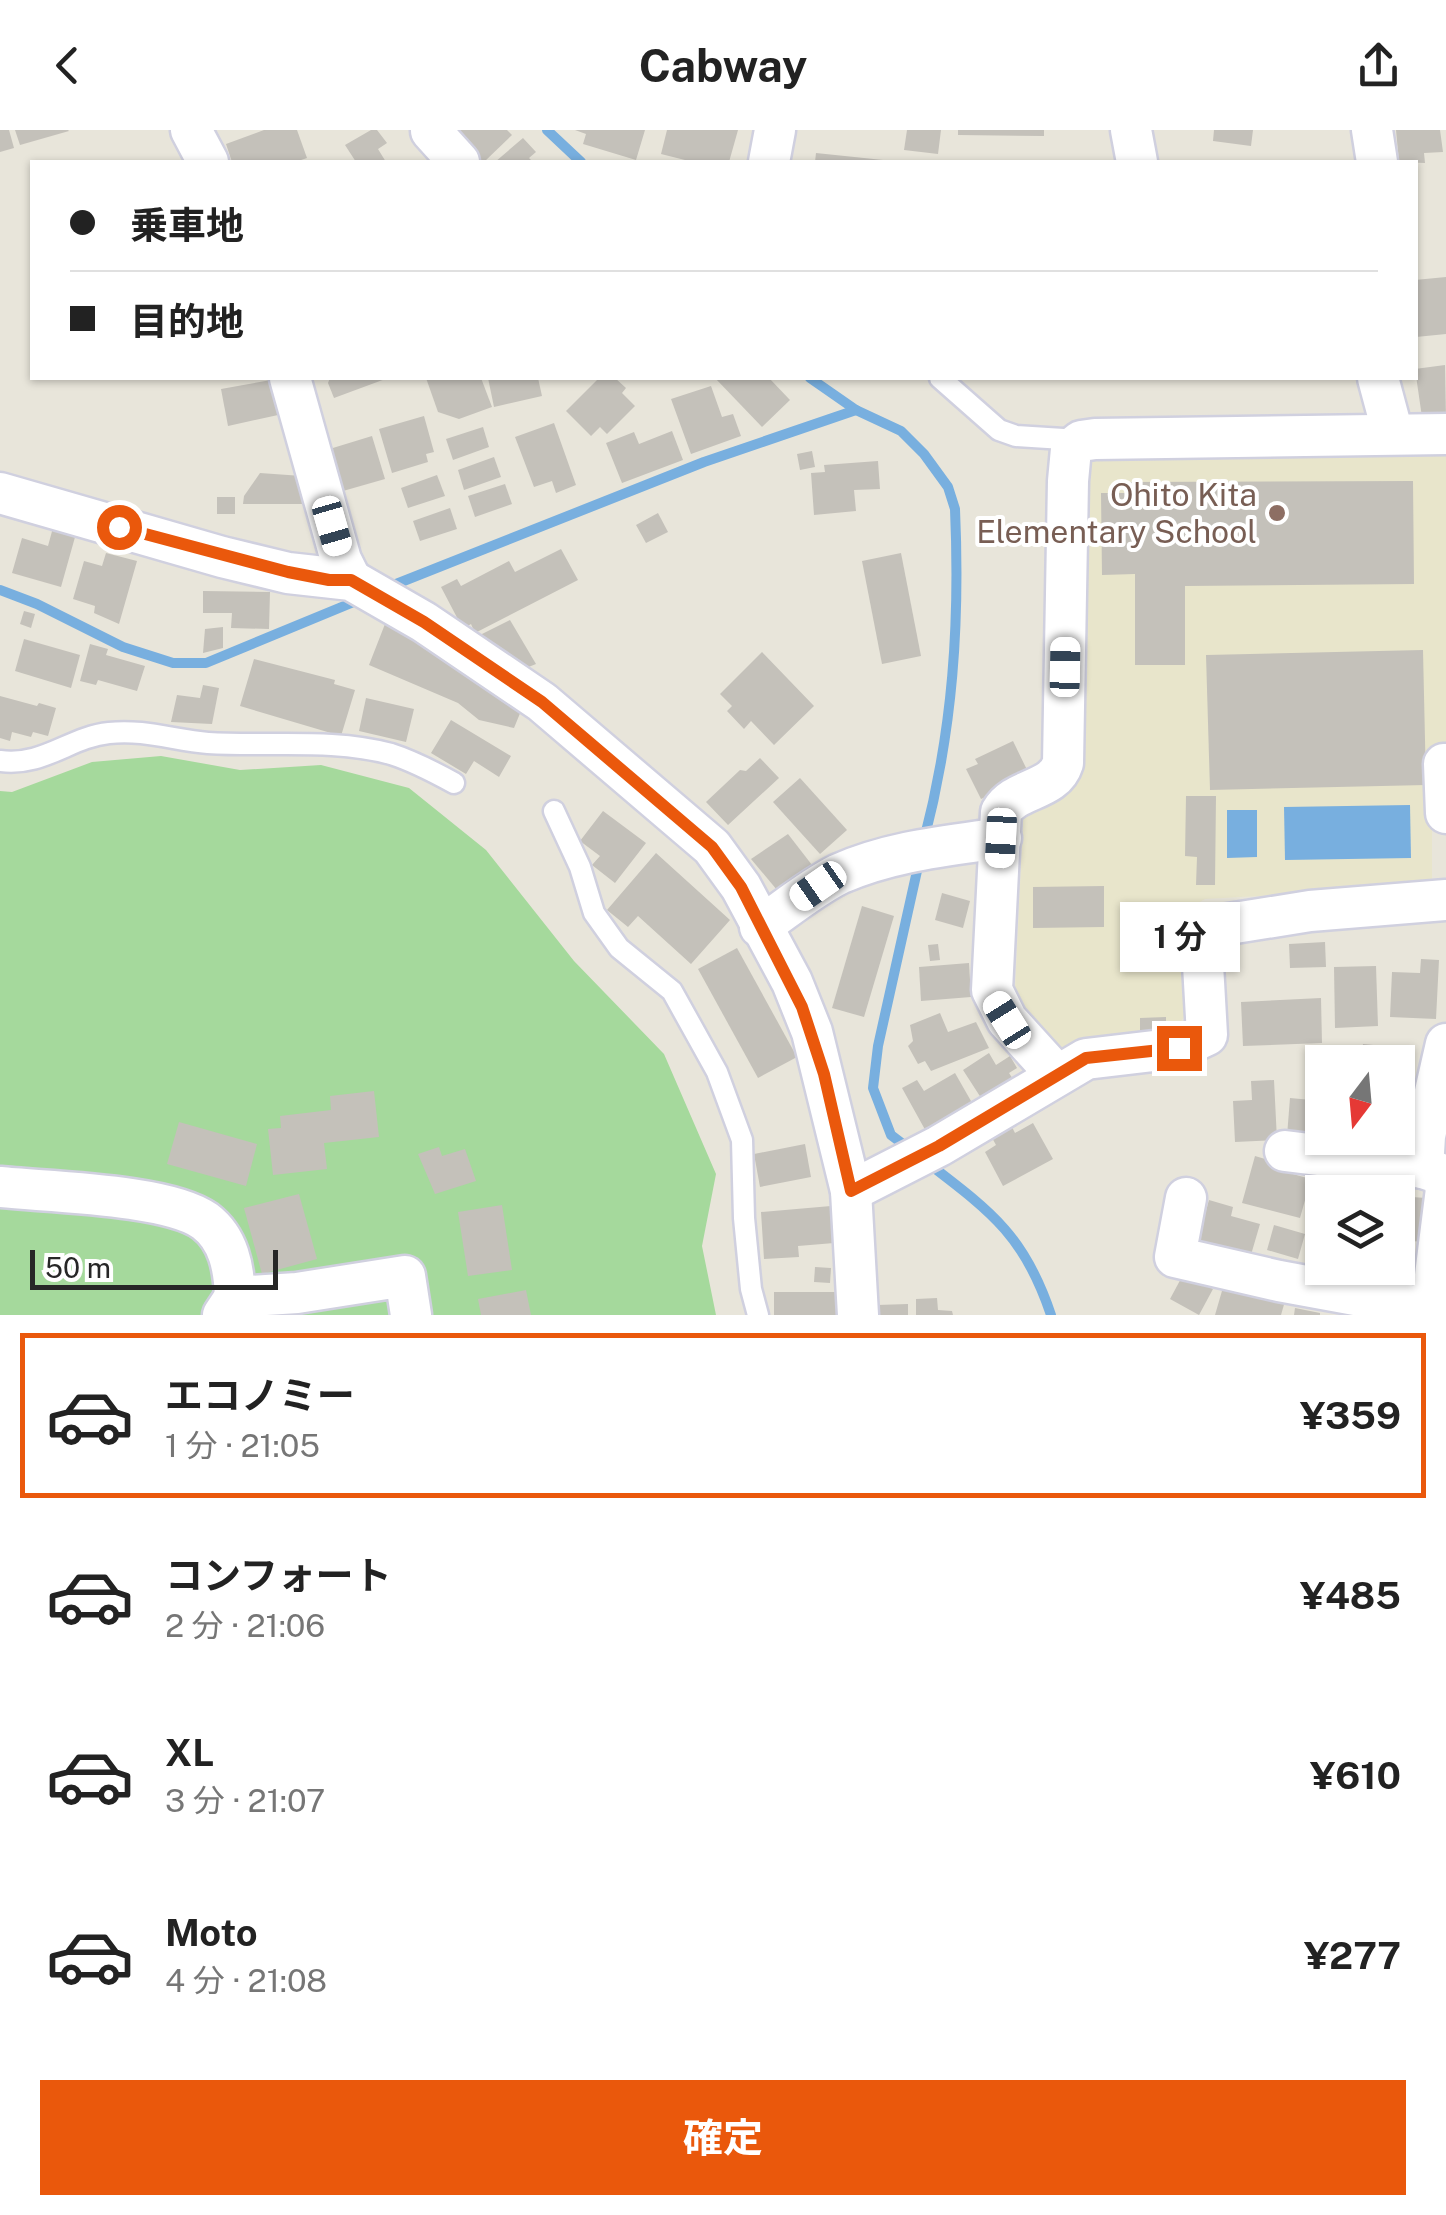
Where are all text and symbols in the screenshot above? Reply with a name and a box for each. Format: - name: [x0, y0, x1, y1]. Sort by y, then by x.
- icon: back: [40, 38, 95, 93]
- icon: share: [1351, 38, 1406, 93]
- text: Cabway: [639, 39, 807, 92]
- text: 乗車地: [130, 203, 244, 248]
- text: 目的地: [130, 299, 244, 344]
- place label: Ohito Kita Elementary School: [976, 476, 1257, 550]
- car: [309, 493, 355, 559]
- marker: Ohito Kita Elementary School: [1266, 502, 1288, 524]
- route start: [97, 505, 142, 550]
- car: [1049, 637, 1081, 697]
- car: [984, 807, 1018, 869]
- car: [785, 857, 851, 915]
- callout: 1 分: [1119, 903, 1239, 973]
- text: 1 分: [1154, 918, 1206, 955]
- car: [978, 987, 1036, 1053]
- route end: [1157, 1026, 1202, 1071]
- north arrow: [1305, 1045, 1415, 1155]
- map controls: [1305, 1045, 1415, 1285]
- button: layers: [1305, 1175, 1415, 1285]
- scale bar: [30, 1245, 278, 1290]
- text: 50 m: [45, 1251, 111, 1284]
- icon: car: [45, 1371, 135, 1461]
- text: エコノミー: [165, 1373, 355, 1418]
- text: ¥359: [1300, 1393, 1401, 1438]
- text: 1 分 · 21:05: [165, 1427, 320, 1464]
- icon: car: [45, 1551, 135, 1641]
- text: コンフォート: [165, 1553, 392, 1598]
- text: ¥485: [1300, 1573, 1401, 1618]
- text: 2 分 · 21:06: [165, 1607, 325, 1644]
- text: XL: [165, 1730, 214, 1775]
- icon: car: [45, 1731, 135, 1821]
- text: ¥610: [1310, 1753, 1401, 1798]
- text: 3 分 · 21:07: [165, 1782, 325, 1819]
- text: Moto: [165, 1910, 258, 1955]
- icon: car: [45, 1911, 135, 2001]
- text: ¥277: [1304, 1933, 1401, 1978]
- text: 4 分 · 21:08: [165, 1962, 327, 1999]
- button: 確定: [40, 2080, 1406, 2195]

